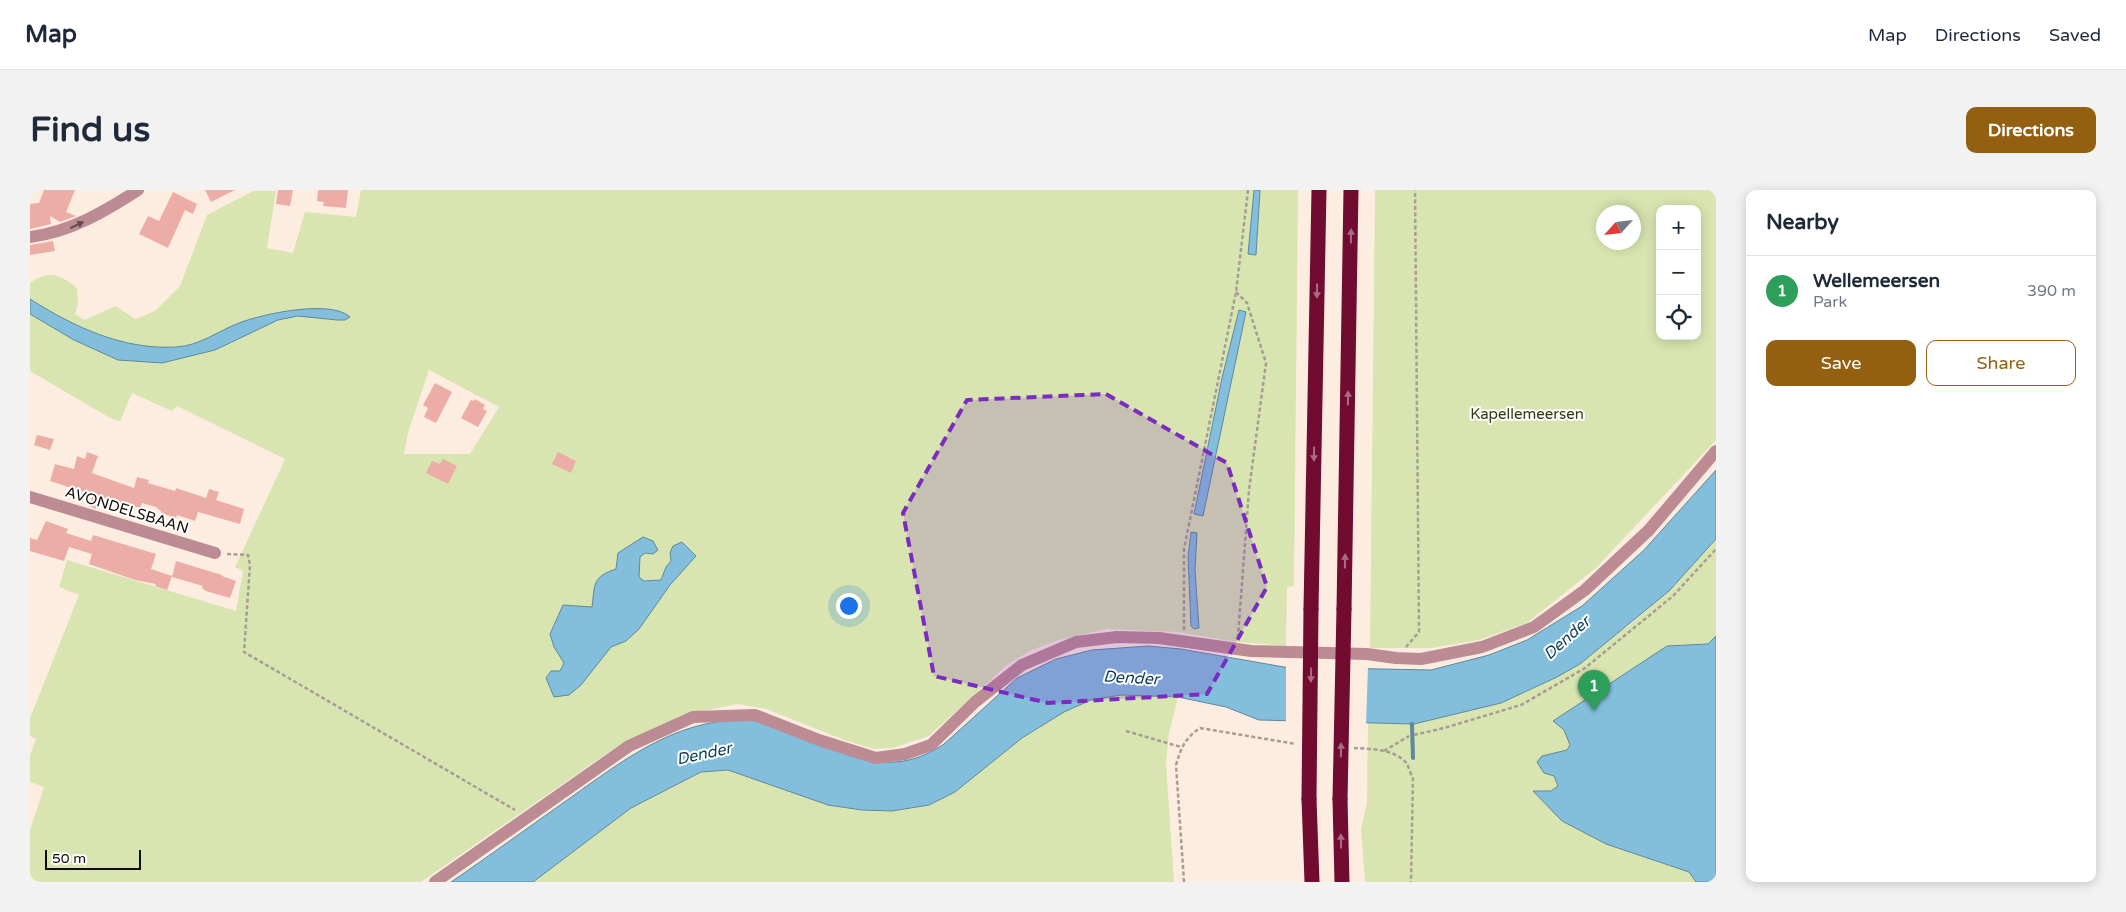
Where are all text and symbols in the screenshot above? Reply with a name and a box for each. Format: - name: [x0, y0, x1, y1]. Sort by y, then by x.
- text: Map: [25, 20, 77, 49]
- text: Map: [1868, 24, 1907, 46]
- text: Directions: [1935, 24, 2021, 46]
- text: Saved: [2049, 24, 2101, 46]
- button: Directions: [1966, 107, 2096, 153]
- text: Find us: [30, 109, 150, 151]
- north arrow: [1596, 205, 1641, 250]
- map controls: [1656, 205, 1701, 340]
- button: +: [1656, 205, 1701, 250]
- text: Nearby: [1766, 210, 1839, 235]
- one-way arrow: [70, 220, 84, 228]
- one-way arrow: [1347, 227, 1355, 243]
- button: −: [1656, 250, 1701, 295]
- text: Wellemeersen: [1813, 270, 1940, 292]
- text: 1: [1777, 281, 1787, 301]
- text: 390 m: [2027, 281, 2076, 301]
- one-way arrow: [1313, 283, 1321, 299]
- text: Park: [1813, 292, 1847, 312]
- button: locate: [1656, 295, 1701, 340]
- button: Save: [1766, 340, 1916, 386]
- button: Share: [1926, 340, 2076, 386]
- one-way arrow: [1344, 390, 1352, 406]
- park label: Kapellemeersen: [1470, 405, 1584, 423]
- one-way arrow: [1310, 446, 1318, 462]
- street label: AVONDELSBAAN: [63, 483, 191, 537]
- one-way arrow: [1341, 552, 1349, 568]
- your location: [836, 593, 862, 619]
- water label: Dender: [1540, 611, 1596, 664]
- water label: Dender: [1103, 667, 1161, 690]
- one-way arrow: [1306, 668, 1314, 684]
- pin: 1: [1578, 670, 1610, 711]
- water label: Dender: [675, 738, 735, 770]
- one-way arrow: [1337, 742, 1345, 758]
- one-way arrow: [1336, 832, 1344, 848]
- scale bar: [45, 847, 141, 870]
- text: 50 m: [52, 850, 86, 867]

